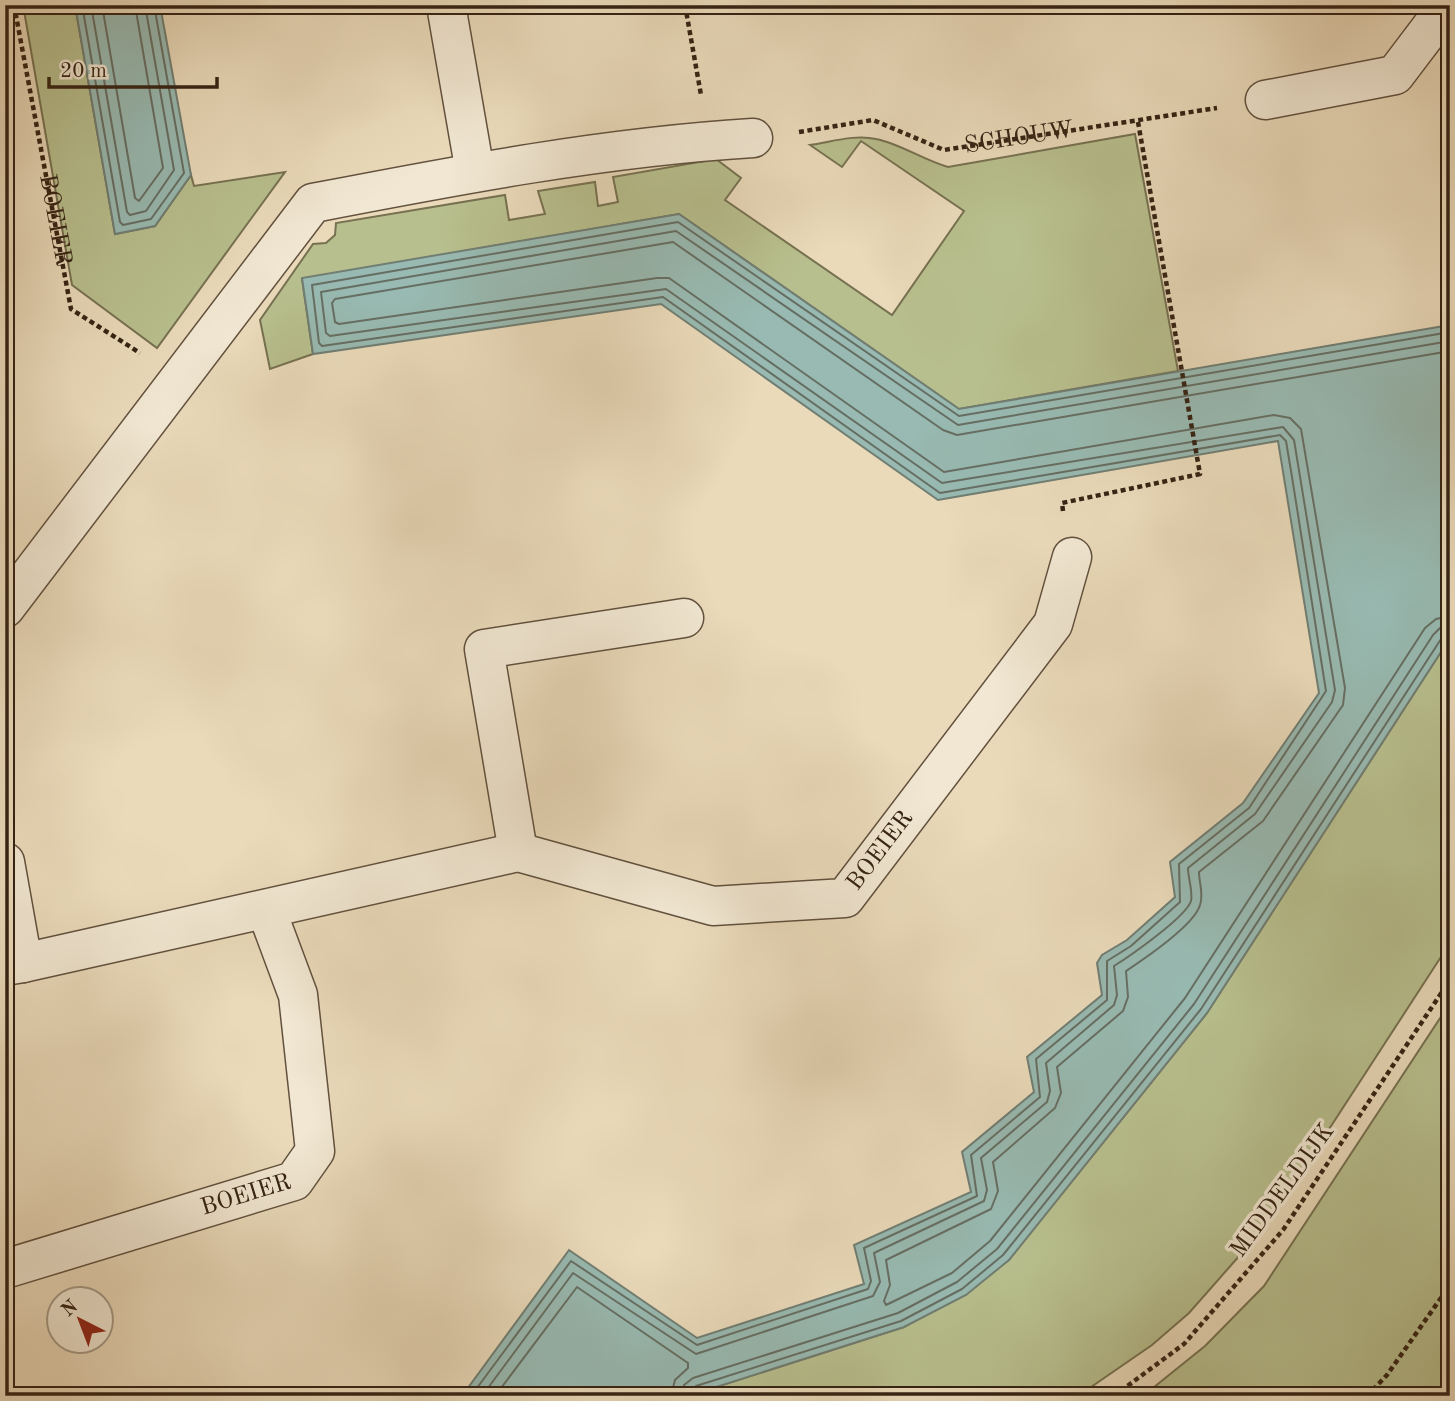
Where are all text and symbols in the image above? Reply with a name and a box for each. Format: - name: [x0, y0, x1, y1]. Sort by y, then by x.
- scale bar: [49, 46, 217, 90]
- text: 20 m: [60, 61, 107, 82]
- street label: SCHOUW: [963, 118, 1076, 159]
- street label: BOEIER: [34, 172, 75, 268]
- street label: BOEIER: [843, 807, 918, 895]
- street label: MIDDELDIJK: [1227, 1120, 1339, 1262]
- street label: BOEIER: [198, 1171, 294, 1221]
- north arrow: [46, 1286, 116, 1356]
- text: N: [59, 1297, 82, 1321]

